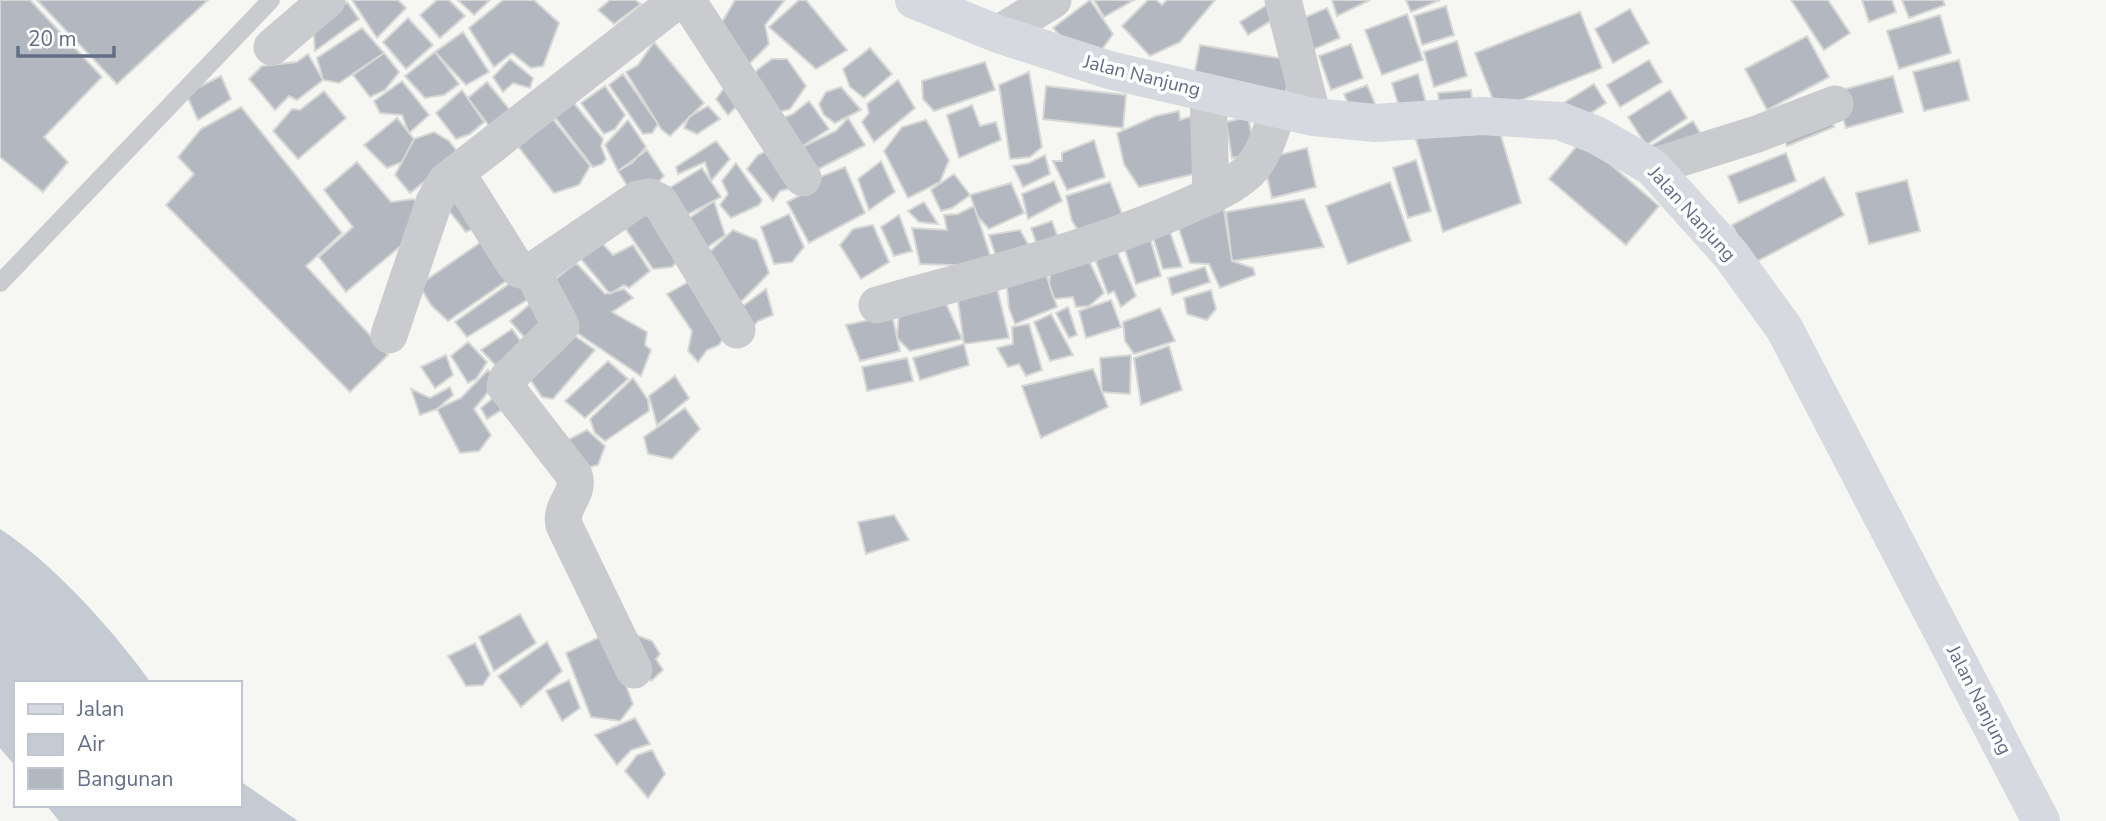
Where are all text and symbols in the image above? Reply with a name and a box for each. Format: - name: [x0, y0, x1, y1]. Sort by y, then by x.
- scale bar: [18, 14, 114, 58]
- text: 20 m: [28, 25, 77, 53]
- street label: Jalan Nanjung: [1080, 49, 1203, 103]
- street label: Jalan Nanjung: [1642, 160, 1742, 267]
- street label: Jalan Nanjung: [1940, 640, 2018, 759]
- legend: [14, 681, 242, 807]
- text: Jalan: [76, 695, 124, 723]
- text: Air: [77, 730, 105, 758]
- text: Bangunan: [77, 765, 173, 793]

